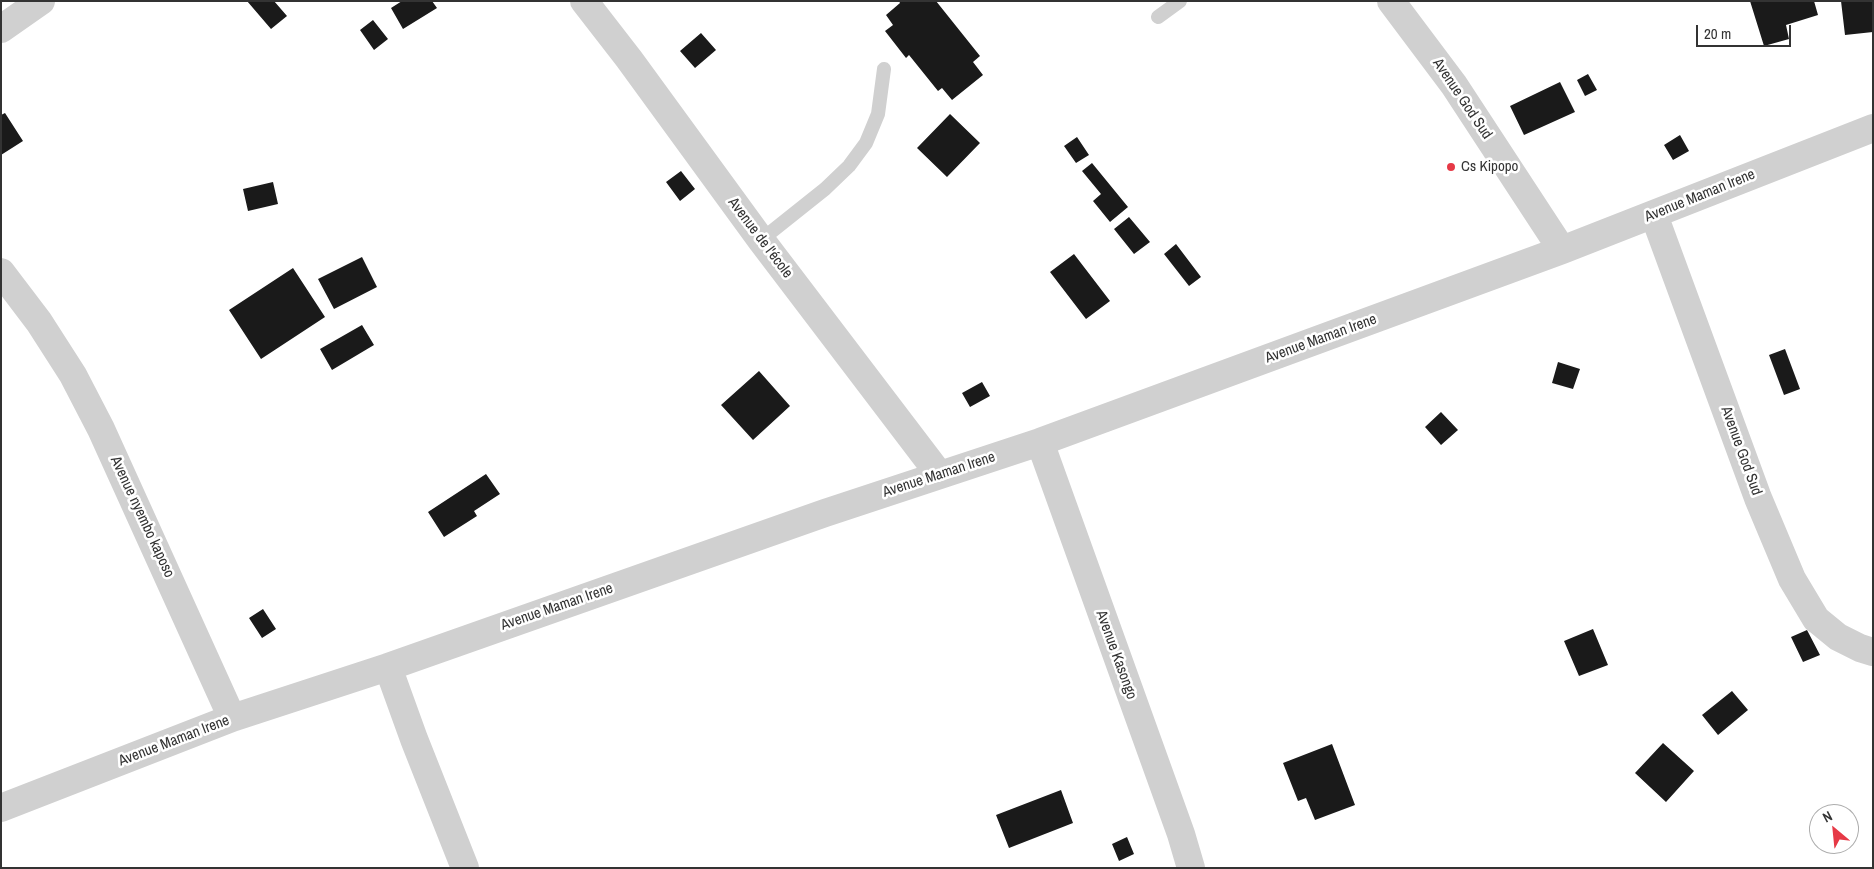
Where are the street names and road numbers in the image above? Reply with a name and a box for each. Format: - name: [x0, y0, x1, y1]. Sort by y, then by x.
- street label: Avenue God Sud: [1428, 55, 1496, 143]
- street label: Avenue Maman Irene: [1642, 166, 1758, 226]
- street label: Avenue de l'école: [724, 194, 796, 282]
- street label: Avenue Maman Irene: [1263, 310, 1379, 368]
- street label: Avenue God Sud: [1717, 404, 1765, 498]
- street label: Avenue Maman Irene: [880, 448, 998, 502]
- street label: Avenue nyembo kaposo: [106, 453, 178, 581]
- street label: Avenue Maman Irene: [499, 579, 615, 635]
- street label: Avenue Kasongo: [1092, 608, 1140, 702]
- street label: Avenue Maman Irene: [116, 712, 232, 770]

